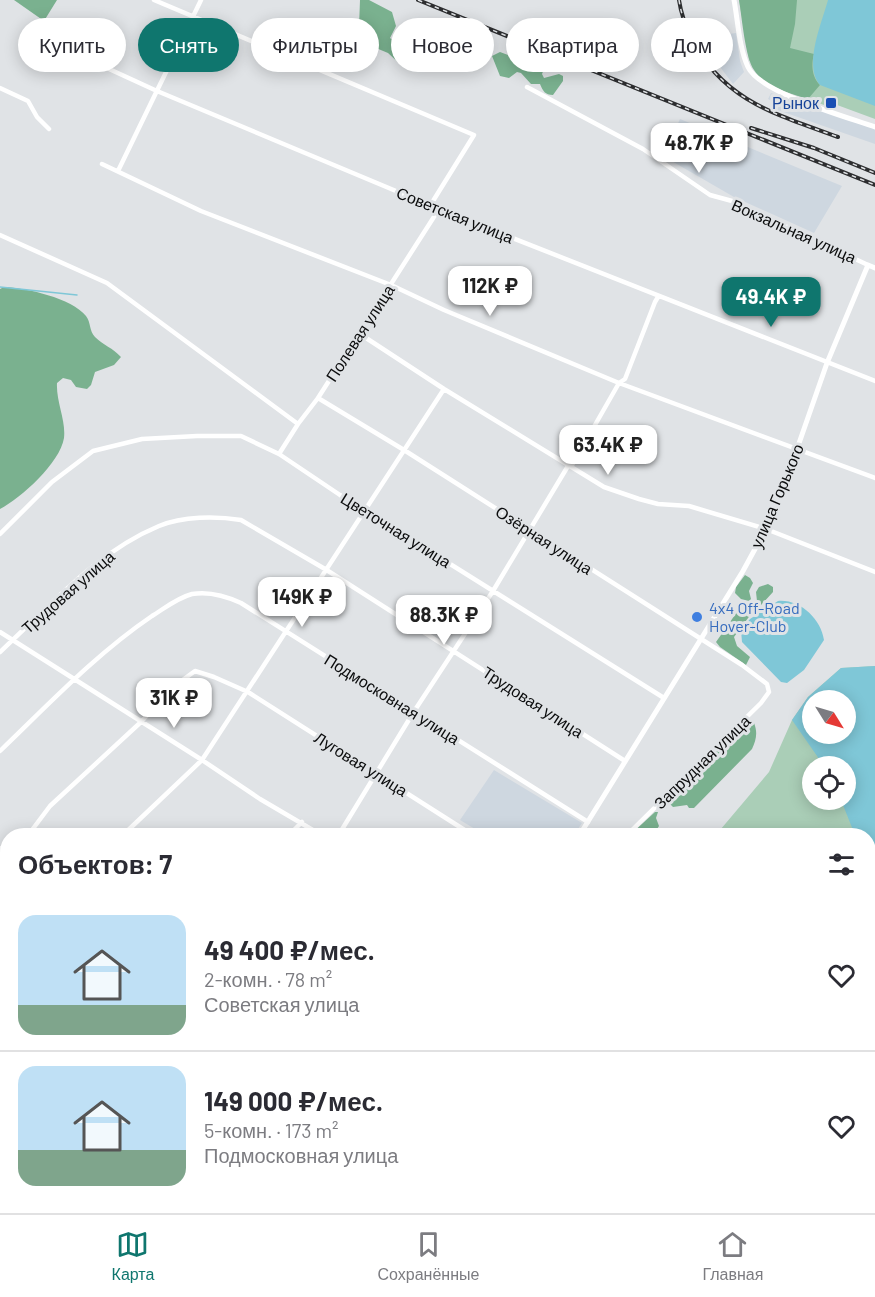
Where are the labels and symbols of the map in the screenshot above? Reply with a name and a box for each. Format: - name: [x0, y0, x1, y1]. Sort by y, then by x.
- place label: Рынок: [772, 93, 820, 112]
- marker: Рынок: [824, 96, 838, 110]
- pin: 48.7K ₽: [644, 123, 754, 174]
- street label: Советская улица: [394, 182, 517, 247]
- street label: Вокзальная улица: [729, 195, 859, 267]
- pin: 112K ₽: [441, 266, 539, 317]
- pin: 49.4K ₽: [716, 277, 826, 328]
- street label: Полевая улица: [321, 281, 398, 385]
- pin: 63.4K ₽: [553, 425, 663, 476]
- street label: улица Горького: [746, 441, 807, 551]
- street label: Цветочная улица: [338, 488, 455, 571]
- street label: Озёрная улица: [492, 501, 596, 578]
- street label: Трудовая улица: [18, 546, 118, 637]
- pin: 149K ₽: [253, 577, 351, 628]
- pin: 88.3K ₽: [389, 595, 499, 646]
- place label: 4x4 Off-Road Hover-Club: [709, 598, 800, 635]
- marker: 4x4 Off-Road Hover-Club: [690, 610, 704, 624]
- street label: Подмосковная улица: [321, 649, 463, 748]
- street label: Трудовая улица: [479, 662, 587, 741]
- pin: 31K ₽: [132, 678, 216, 729]
- north arrow: [802, 690, 856, 744]
- street label: Запрудная улица: [650, 711, 754, 812]
- street label: Луговая улица: [311, 727, 411, 800]

